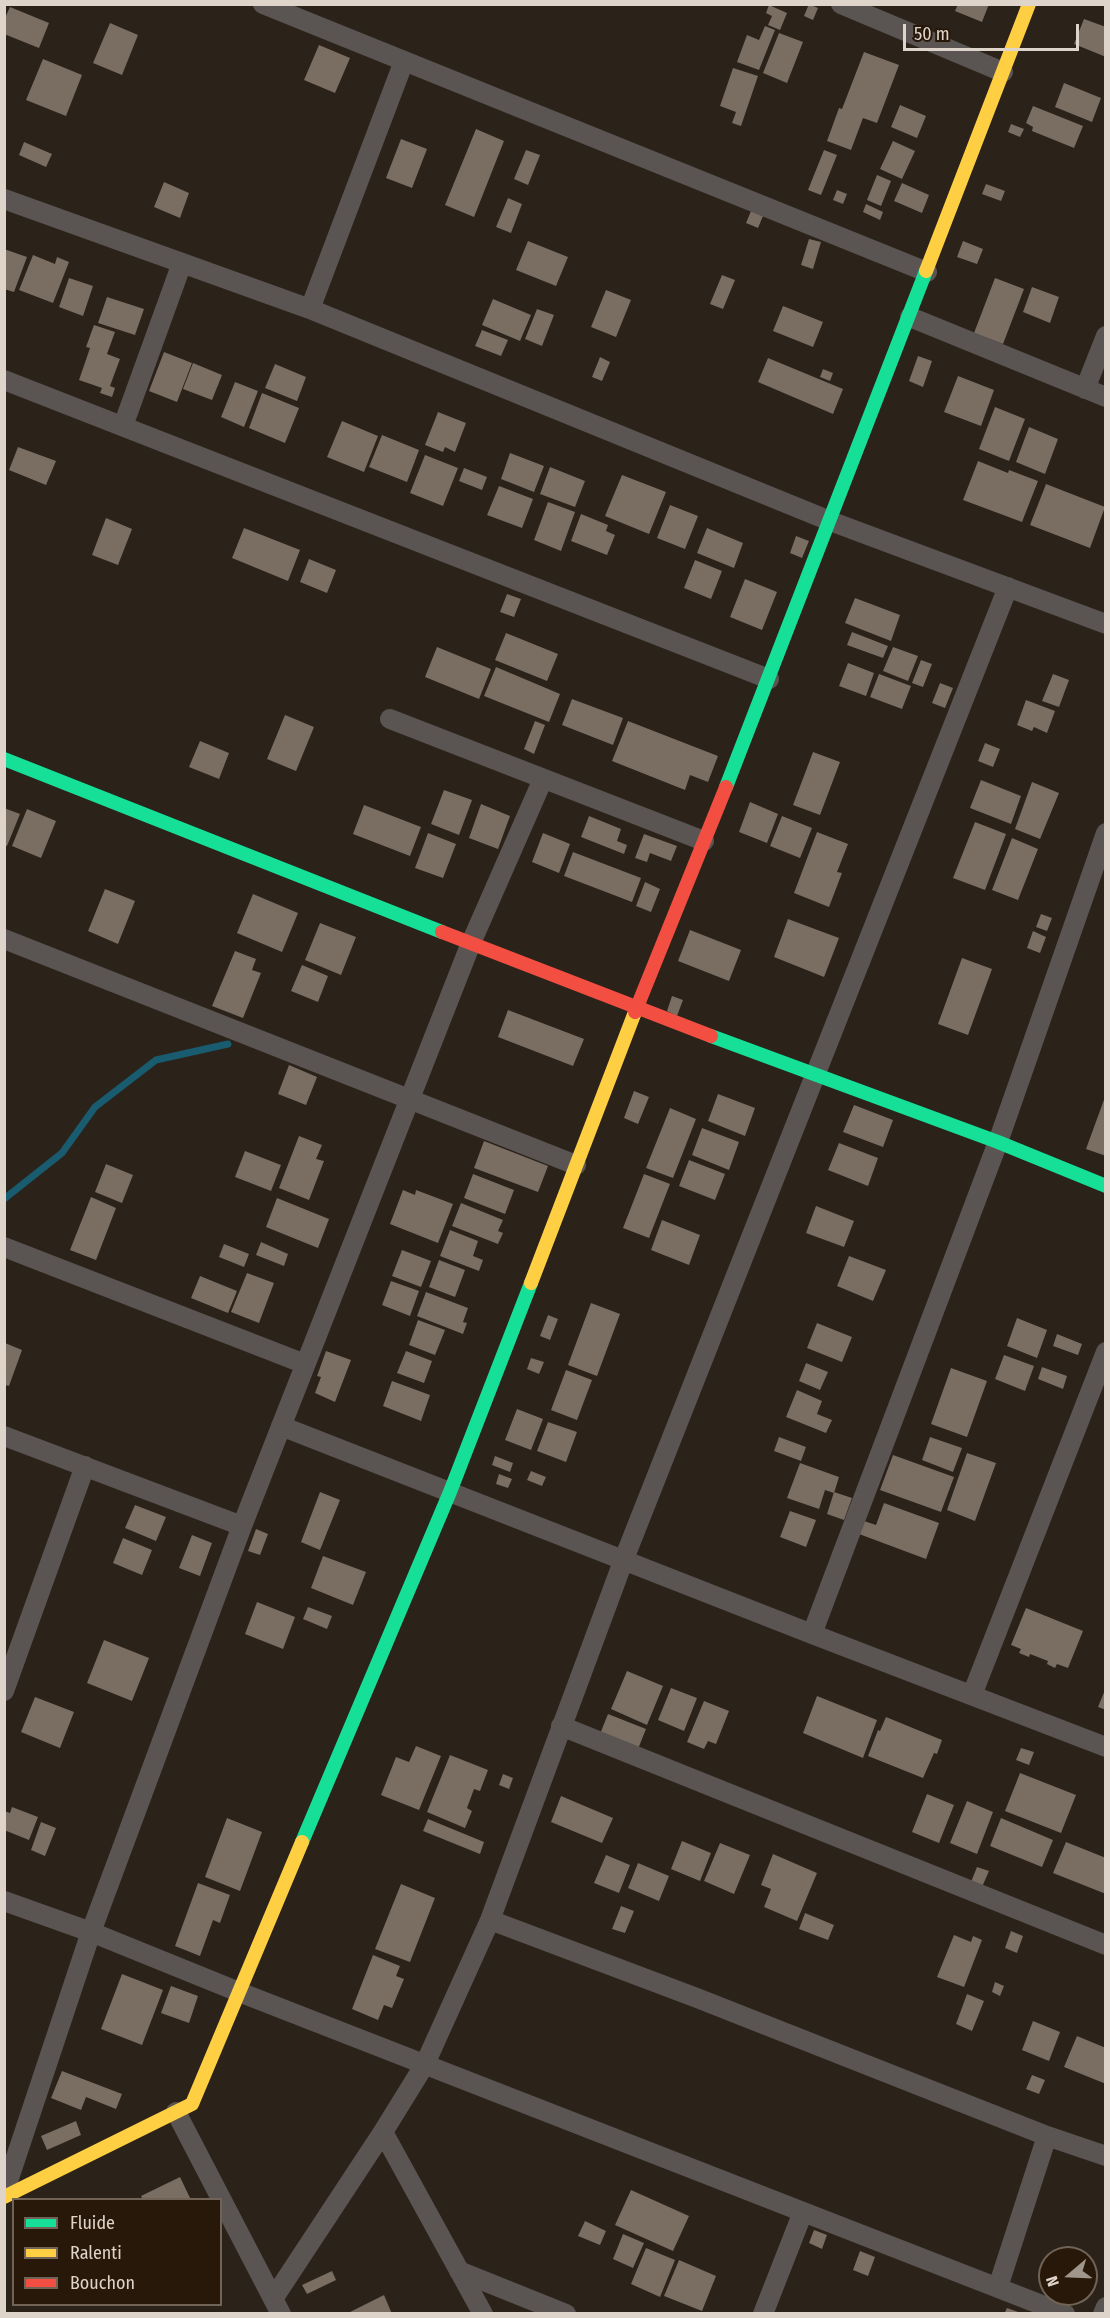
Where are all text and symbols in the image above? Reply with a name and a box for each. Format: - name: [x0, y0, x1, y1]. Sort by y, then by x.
- scale bar: [906, 12, 1082, 50]
- text: 50 m: [914, 23, 950, 45]
- legend: [12, 2198, 222, 2306]
- text: Fluide: [70, 2212, 115, 2234]
- text: Ralenti: [70, 2242, 122, 2264]
- north arrow: [1038, 2246, 1098, 2306]
- text: Bouchon: [70, 2272, 135, 2294]
- text: N: [1042, 2274, 1063, 2289]

